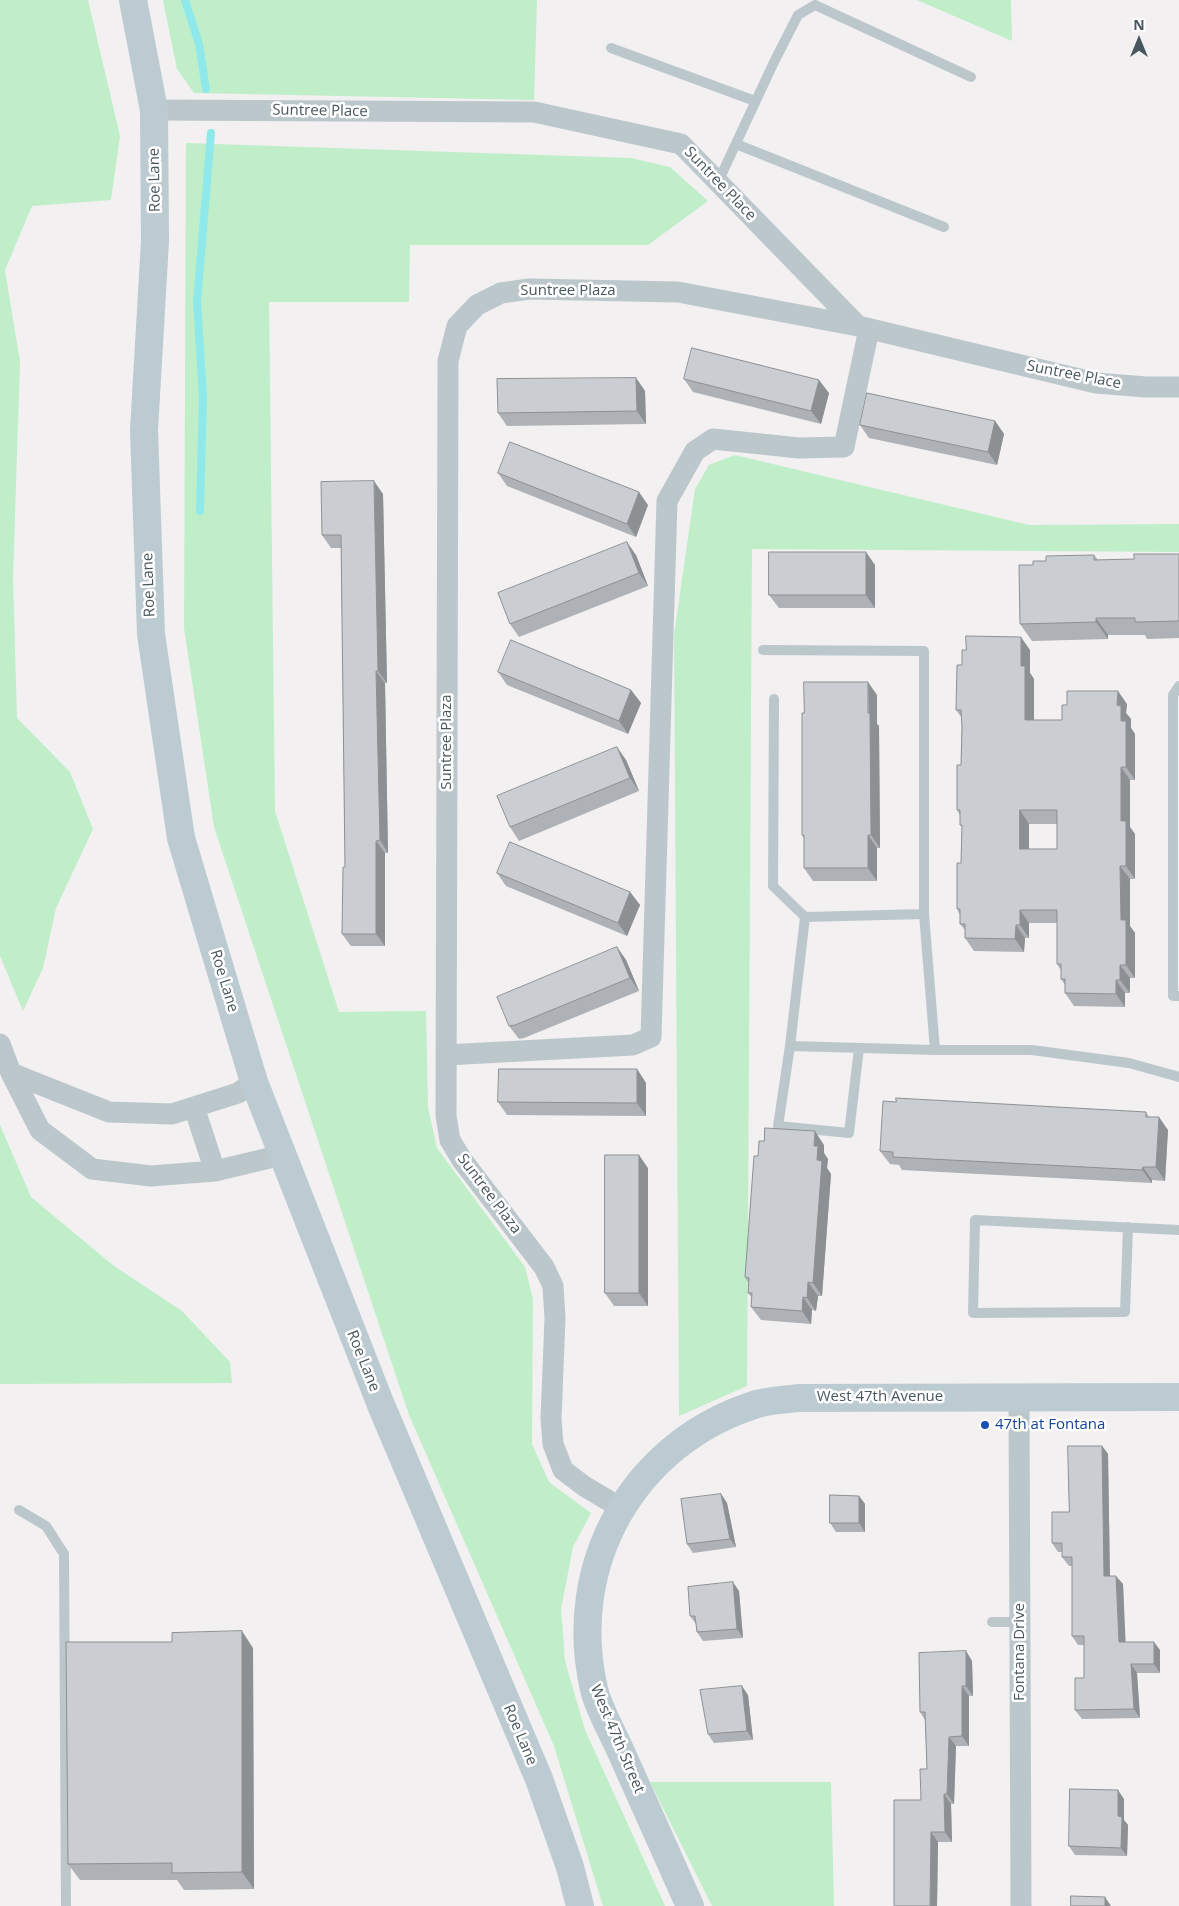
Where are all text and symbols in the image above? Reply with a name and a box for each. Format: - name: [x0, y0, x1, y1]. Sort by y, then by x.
- north arrow: [1114, 15, 1164, 65]
- text: N: [1133, 15, 1145, 34]
- street label: Suntree Place: [272, 101, 368, 121]
- street label: Suntree Place: [680, 143, 760, 225]
- street label: Roe Lane: [145, 148, 165, 212]
- street label: Suntree Plaza: [520, 282, 616, 300]
- street label: Suntree Place: [1025, 357, 1123, 393]
- street label: Roe Lane: [139, 553, 159, 617]
- street label: Suntree Plaza: [438, 694, 456, 790]
- street label: Roe Lane: [206, 948, 242, 1014]
- street label: Suntree Plaza: [453, 1151, 525, 1237]
- street label: Roe Lane: [343, 1328, 383, 1394]
- street label: West 47th Avenue: [817, 1388, 943, 1406]
- place label: 47th at Fontana: [995, 1416, 1105, 1434]
- marker: 47th at Fontana: [979, 1419, 991, 1431]
- street label: Fontana Drive: [1011, 1603, 1029, 1701]
- street label: West 47th Street: [586, 1682, 648, 1796]
- street label: Roe Lane: [499, 1702, 541, 1768]

